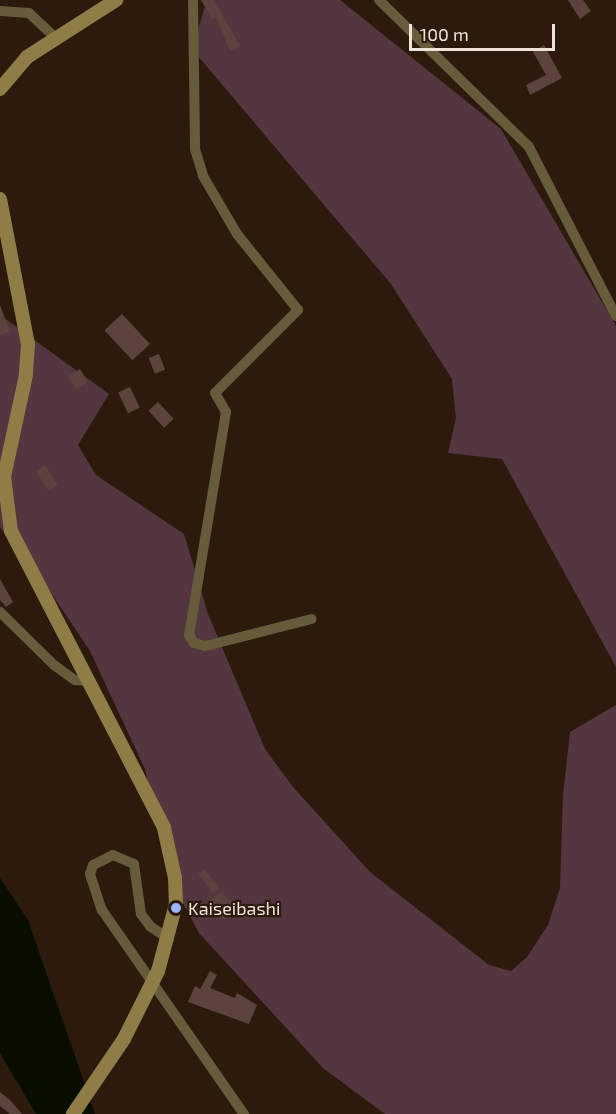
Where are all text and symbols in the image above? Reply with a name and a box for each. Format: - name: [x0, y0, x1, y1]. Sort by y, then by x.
- scale bar: [412, 12, 558, 50]
- text: 100 m: [420, 23, 469, 45]
- place label: Kaiseibashi: [188, 897, 280, 919]
- marker: Kaiseibashi: [169, 901, 183, 915]

